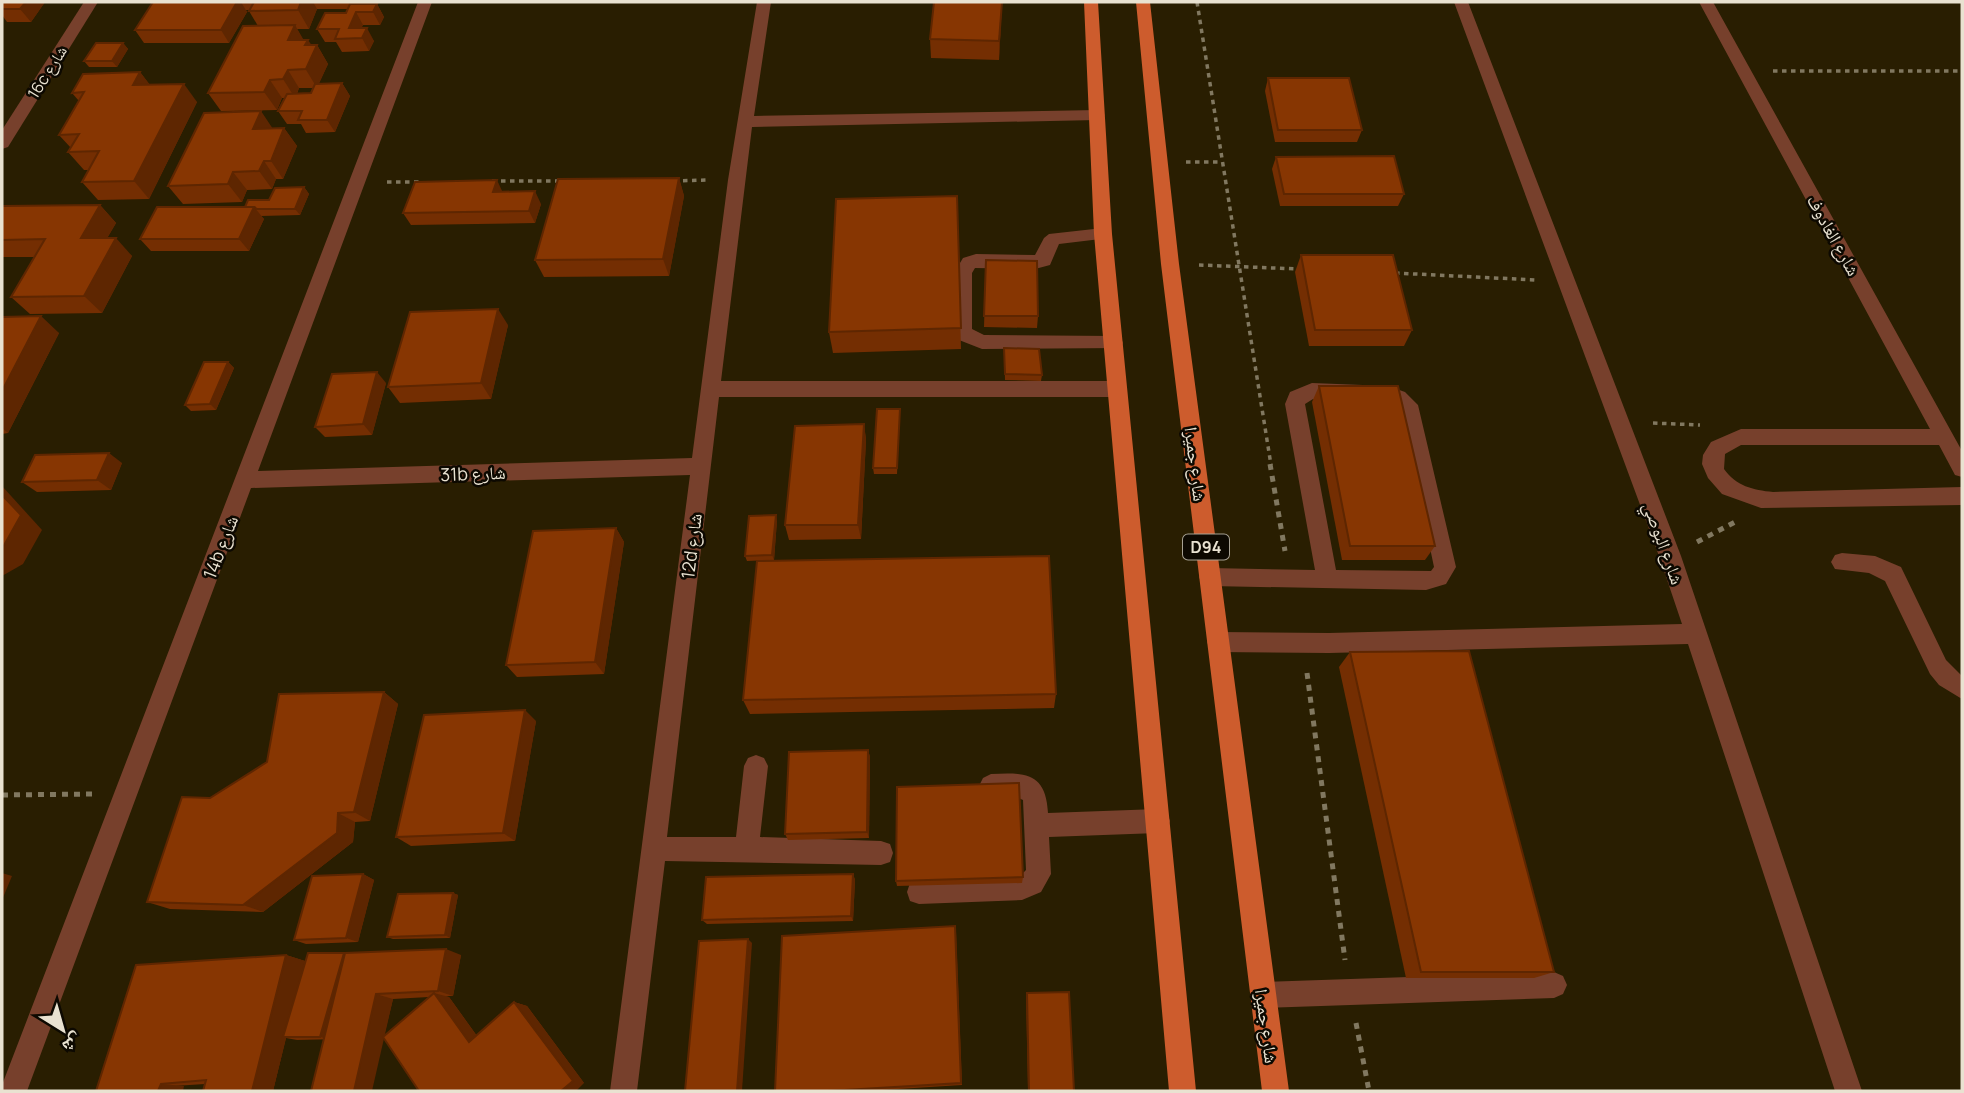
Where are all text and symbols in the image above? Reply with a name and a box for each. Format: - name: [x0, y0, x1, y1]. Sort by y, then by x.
- street label: 16c شارع: [22, 41, 72, 103]
- street label: شارع الغادوف: [1802, 190, 1866, 280]
- street label: شارع جميرا: [1180, 425, 1212, 503]
- street label: 31b شارع: [440, 460, 506, 486]
- street label: شارع البوصي: [1635, 498, 1690, 589]
- street label: 14b شارع: [197, 512, 243, 582]
- street label: 12d شارع: [675, 512, 707, 580]
- road number: D94: [1183, 534, 1229, 560]
- street label: شارع جميرا: [1250, 987, 1284, 1065]
- north arrow: [28, 995, 98, 1065]
- text: ش: [57, 1027, 89, 1060]

